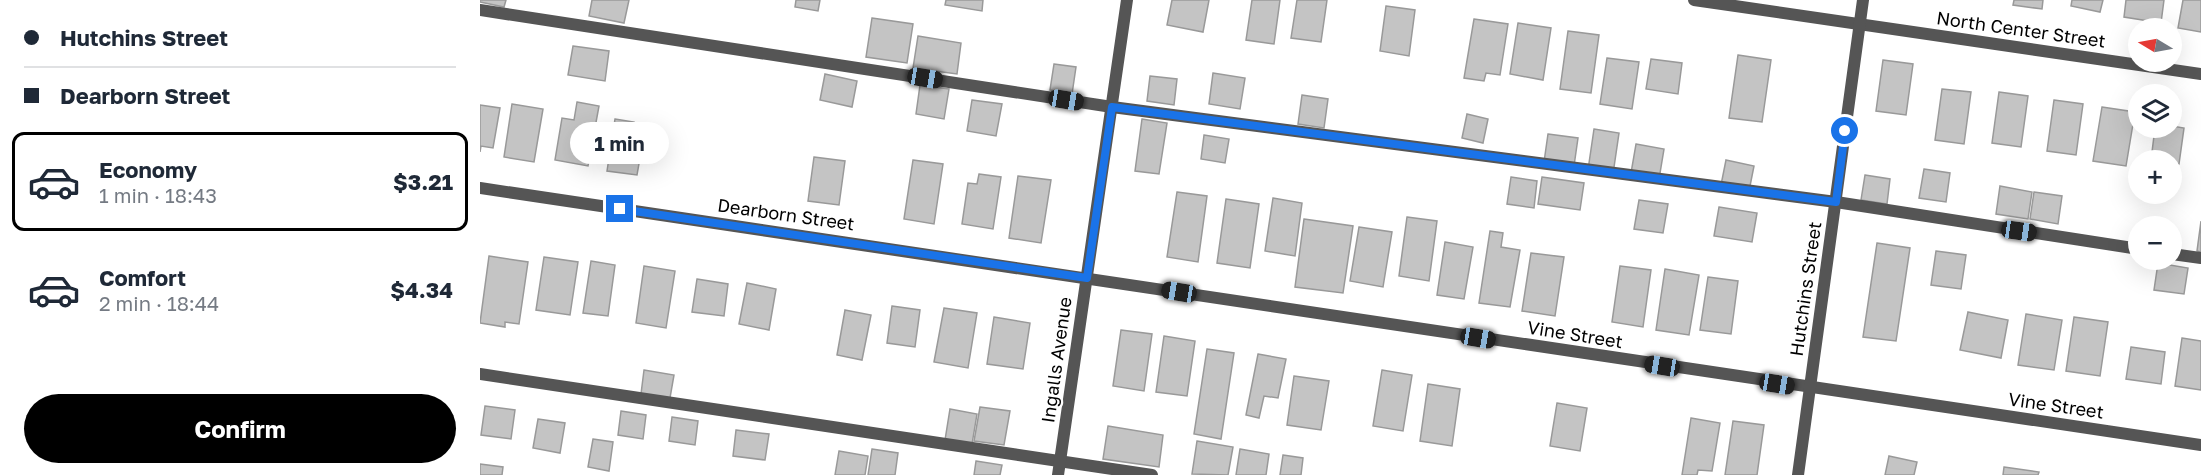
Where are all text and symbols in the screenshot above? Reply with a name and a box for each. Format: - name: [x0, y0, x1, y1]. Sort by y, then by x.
- street label: North Center Street: [1935, 6, 2107, 52]
- north arrow: [2128, 18, 2182, 72]
- map controls: [2128, 18, 2182, 270]
- text: Hutchins Street: [60, 24, 228, 51]
- car: [906, 66, 944, 90]
- text: Dearborn Street: [60, 82, 230, 109]
- button: layers: [2128, 84, 2182, 138]
- car: [1047, 88, 1085, 112]
- route start: [1831, 117, 1858, 144]
- callout: 1 min: [570, 122, 670, 164]
- text: 1 min: [594, 131, 645, 155]
- button: +: [2128, 150, 2182, 204]
- icon: car: [27, 155, 81, 209]
- text: Economy: [99, 156, 197, 183]
- text: $3.21: [393, 168, 453, 195]
- text: 1 min · 18:43: [99, 183, 217, 207]
- street label: Dearborn Street: [716, 194, 856, 235]
- route end: [606, 195, 633, 222]
- button: −: [2128, 216, 2182, 270]
- street label: Hutchins Street: [1785, 220, 1825, 358]
- car: [2000, 220, 2038, 242]
- icon: car: [27, 263, 81, 317]
- text: Comfort: [99, 264, 186, 291]
- text: $4.34: [390, 276, 453, 303]
- car: [1160, 280, 1198, 304]
- text: 2 min · 18:44: [99, 291, 219, 315]
- street label: Ingalls Avenue: [1036, 295, 1076, 424]
- street label: Vine Street: [1526, 316, 1624, 352]
- car: [1459, 326, 1497, 350]
- car: [1643, 354, 1681, 378]
- car: [1758, 372, 1796, 396]
- street label: Vine Street: [2007, 387, 2105, 423]
- button: Confirm: [24, 394, 456, 463]

